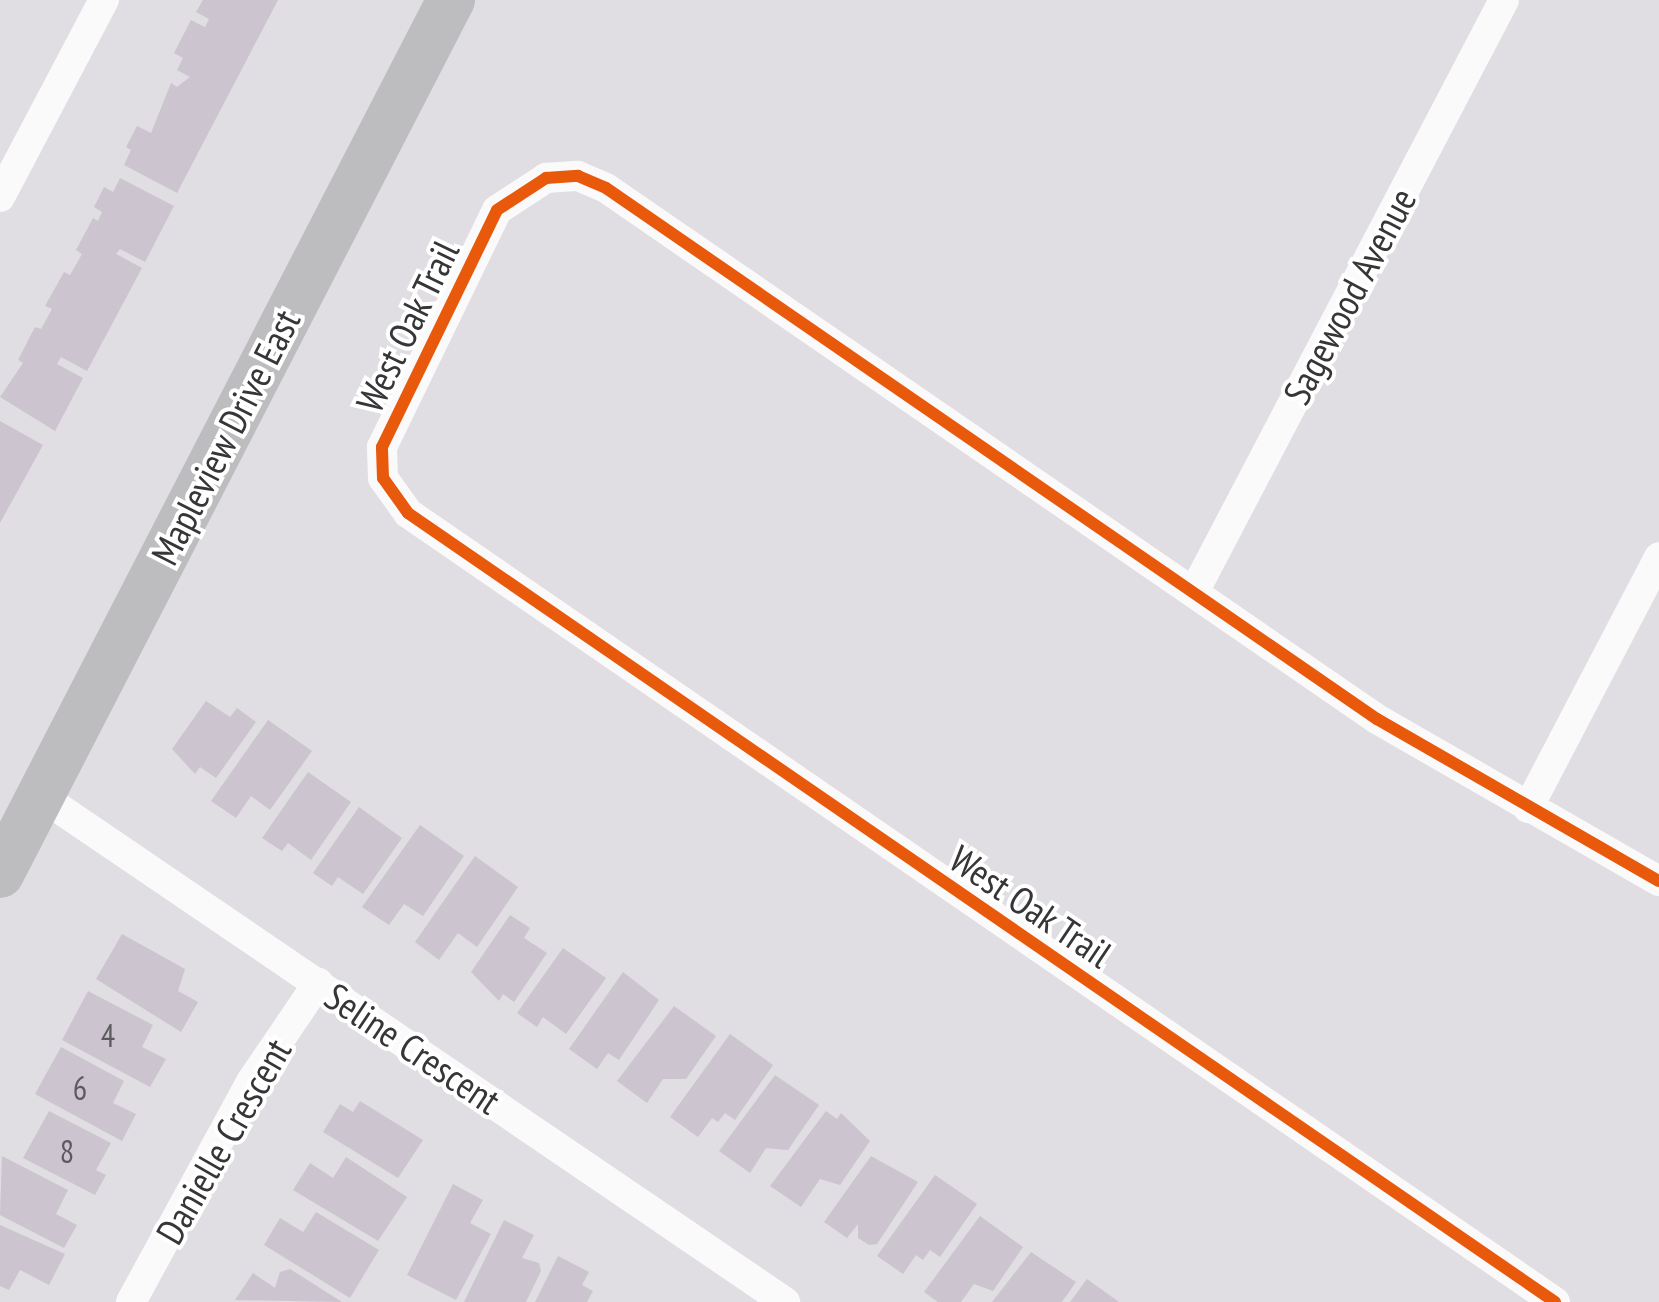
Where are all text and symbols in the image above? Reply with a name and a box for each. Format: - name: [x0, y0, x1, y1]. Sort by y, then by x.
- street label: Sagewood Avenue: [1273, 180, 1425, 412]
- street label: West Oak Trail: [346, 232, 468, 420]
- street label: Mapleview Drive East: [141, 302, 309, 572]
- street label: West Oak Trail: [941, 835, 1121, 977]
- street label: Seline Crescent: [317, 973, 509, 1123]
- house number: 4: [101, 1016, 115, 1054]
- street label: Danielle Crescent: [146, 1031, 300, 1251]
- house number: 6: [73, 1069, 87, 1107]
- house number: 8: [60, 1132, 74, 1170]

